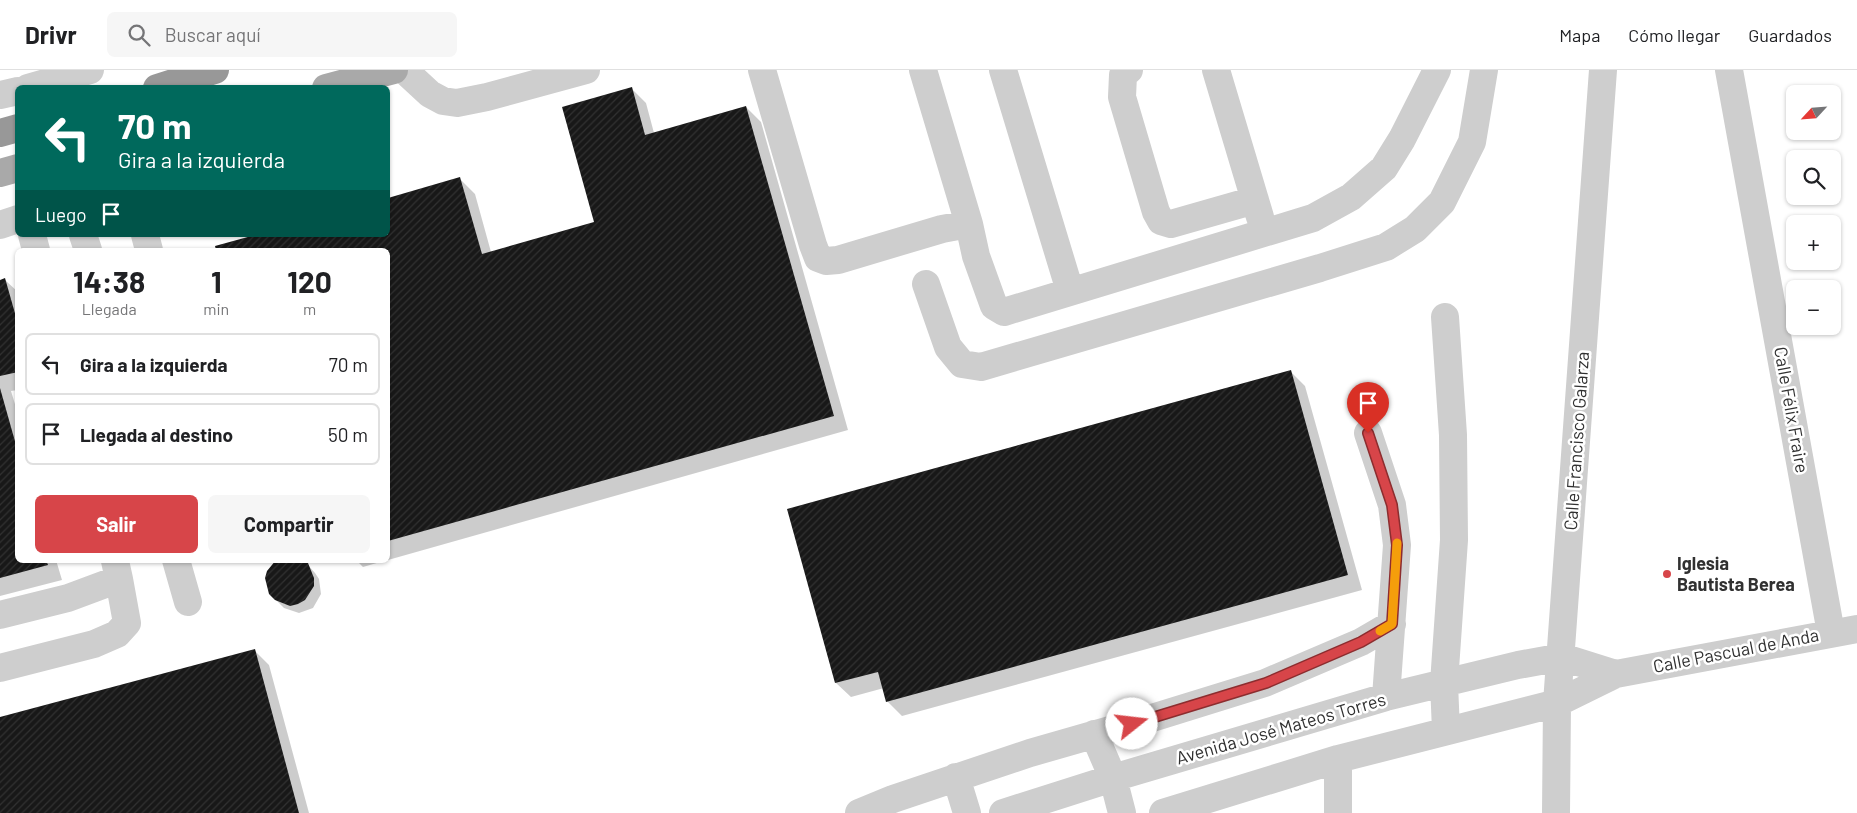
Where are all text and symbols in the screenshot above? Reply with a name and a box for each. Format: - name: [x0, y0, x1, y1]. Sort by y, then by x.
- search box: [107, 12, 457, 57]
- text: Drivr: [25, 20, 77, 49]
- icon: search: [125, 21, 153, 49]
- text: Buscar aquí: [165, 23, 261, 46]
- text: Mapa: [1559, 24, 1600, 46]
- text: Cómo llegar: [1628, 24, 1720, 46]
- text: Guardados: [1748, 24, 1832, 46]
- north arrow: [1786, 85, 1841, 140]
- map controls: [1786, 85, 1841, 335]
- text: 70 m: [118, 104, 192, 146]
- icon: left: [35, 105, 100, 170]
- text: Gira a la izquierda: [118, 146, 285, 172]
- button: search: [1786, 150, 1841, 205]
- icon: arrive: [97, 200, 125, 228]
- text: Luego: [35, 203, 87, 226]
- button: +: [1786, 215, 1841, 270]
- text: 14:38: [73, 263, 145, 299]
- text: 1: [211, 263, 222, 299]
- text: 120: [287, 263, 332, 299]
- button: −: [1786, 280, 1841, 335]
- text: Llegada: [82, 299, 137, 318]
- text: min: [203, 299, 229, 318]
- text: m: [303, 299, 316, 318]
- street label: Calle Félix Fraire: [1770, 345, 1814, 475]
- icon: left: [37, 350, 65, 378]
- street label: Calle Francisco Galarza: [1559, 351, 1593, 531]
- text: Gira a la izquierda: [80, 353, 228, 376]
- text: 70 m: [329, 353, 368, 376]
- pin: [1347, 382, 1389, 433]
- icon: arrive: [1354, 389, 1382, 417]
- icon: arrive: [37, 420, 65, 448]
- text: Llegada al destino: [80, 423, 233, 446]
- text: 50 m: [328, 423, 368, 446]
- button: Salir: [35, 495, 198, 553]
- button: Compartir: [208, 495, 370, 553]
- place label: Iglesia Bautista Berea: [1677, 552, 1795, 595]
- marker: Iglesia Bautista Berea: [1661, 568, 1673, 580]
- street label: Calle Pascual de Anda: [1651, 623, 1821, 677]
- street label: Avenida José Mateos Torres: [1173, 688, 1388, 769]
- position arrow: [1105, 697, 1157, 749]

